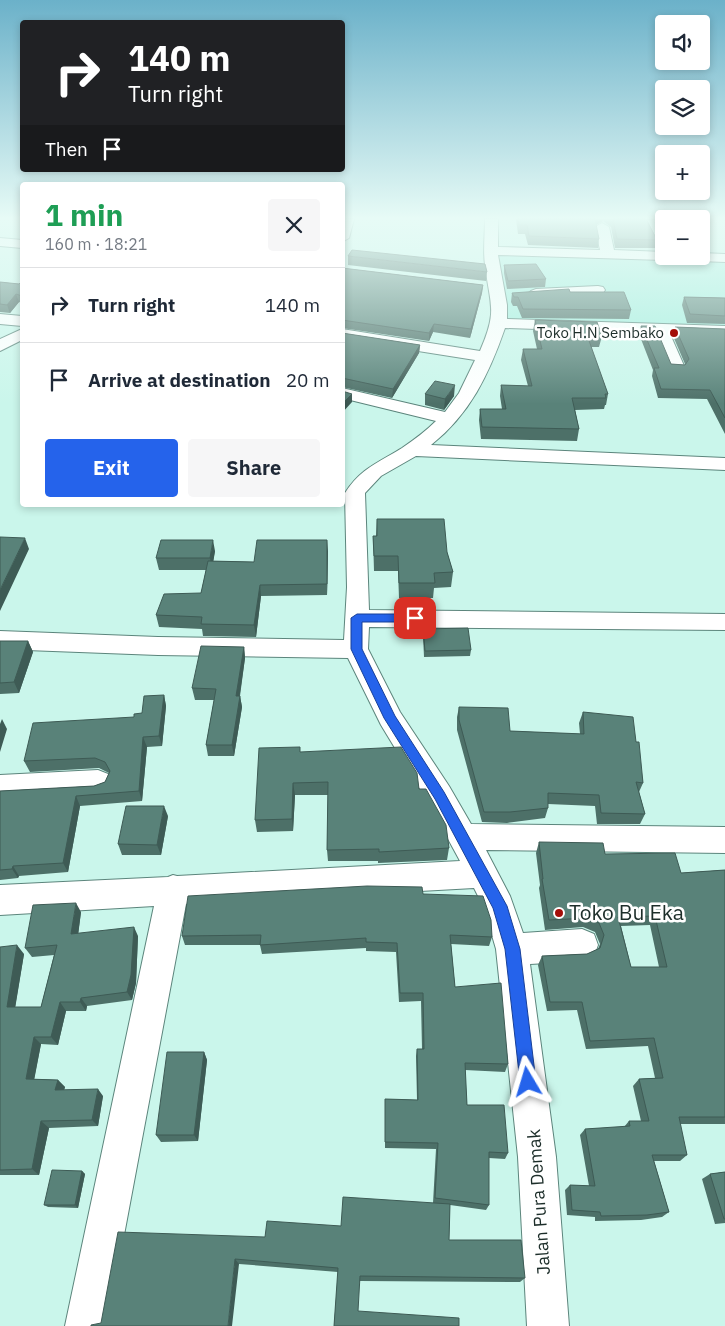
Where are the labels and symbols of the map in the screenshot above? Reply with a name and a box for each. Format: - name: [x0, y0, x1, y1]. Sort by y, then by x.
- place label: Toko H.N Sembako: [537, 323, 664, 342]
- marker: Toko H.N Sembako: [668, 327, 680, 339]
- pin: [394, 597, 436, 639]
- place label: Toko Bu Eka: [569, 898, 684, 926]
- marker: Toko Bu Eka: [553, 907, 565, 919]
- position arrow: [501, 1055, 553, 1107]
- street label: Jalan Pura Demak: [522, 1128, 555, 1276]

